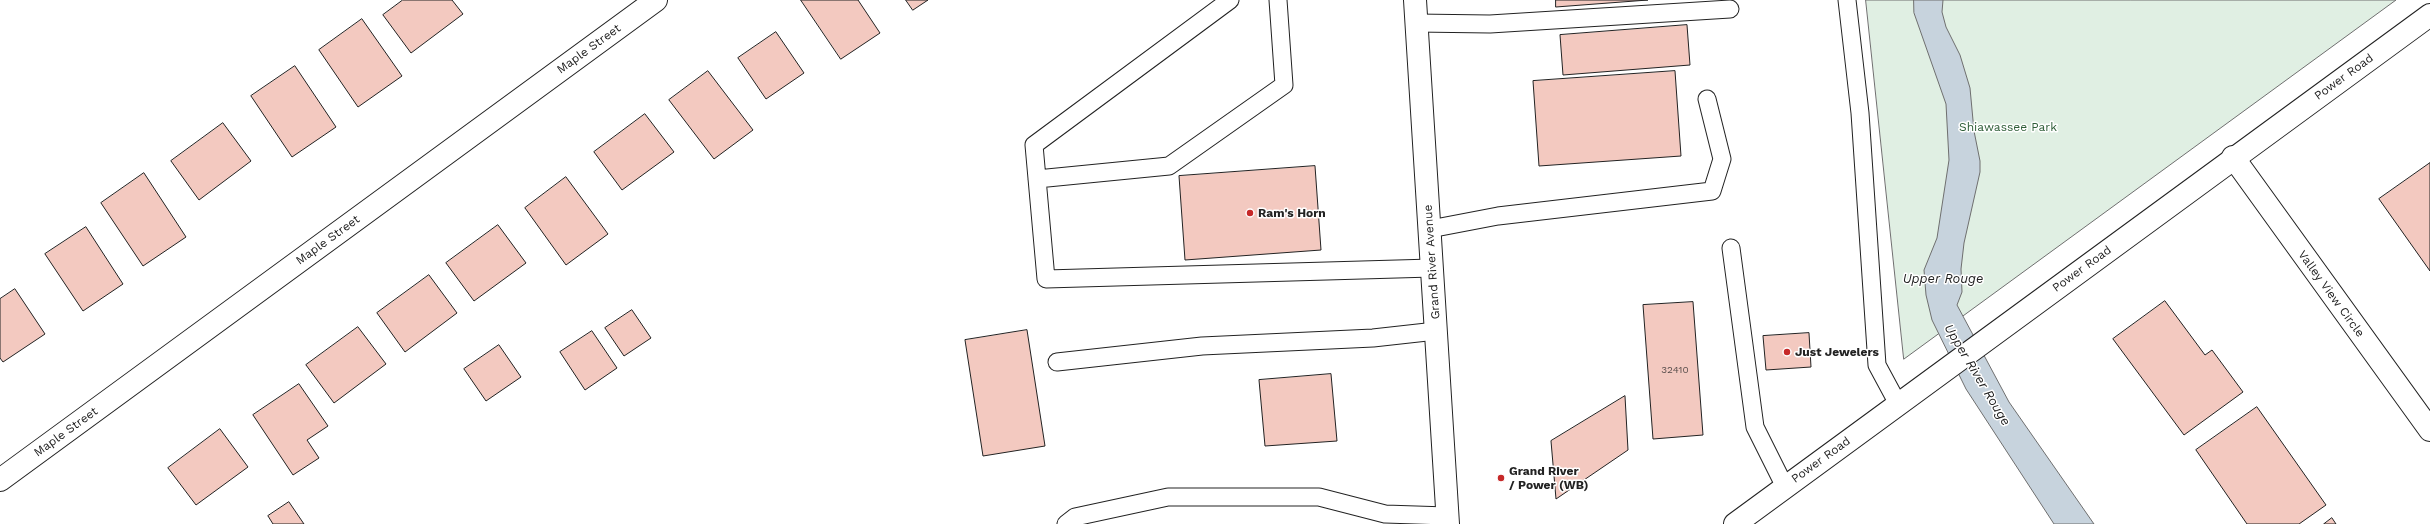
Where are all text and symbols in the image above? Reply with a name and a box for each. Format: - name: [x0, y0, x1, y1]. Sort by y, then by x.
- street label: Maple Street: [554, 21, 624, 77]
- street label: Power Road: [2312, 51, 2376, 103]
- park label: Shiawassee Park: [1959, 120, 2057, 134]
- street label: Grand River Avenue: [1421, 204, 1443, 320]
- place label: Ram's Horn: [1258, 206, 1326, 220]
- marker: Ram's Horn: [1245, 208, 1255, 218]
- street label: Maple Street: [293, 212, 363, 268]
- street label: Power Road: [2050, 243, 2114, 295]
- street label: Valley View Circle: [2295, 248, 2367, 340]
- water label: Upper Rouge: [1903, 271, 1983, 287]
- water label: Upper River Rouge: [1940, 321, 2014, 429]
- place label: Just Jewelers: [1795, 345, 1879, 359]
- marker: Just Jewelers: [1782, 347, 1792, 357]
- house number: 32410: [1661, 364, 1689, 376]
- street label: Maple Street: [31, 404, 101, 460]
- street label: Power Road: [1789, 434, 1853, 486]
- place label: Grand River / Power (WB): [1509, 464, 1588, 492]
- marker: Grand River / Power (WB): [1496, 473, 1506, 483]

